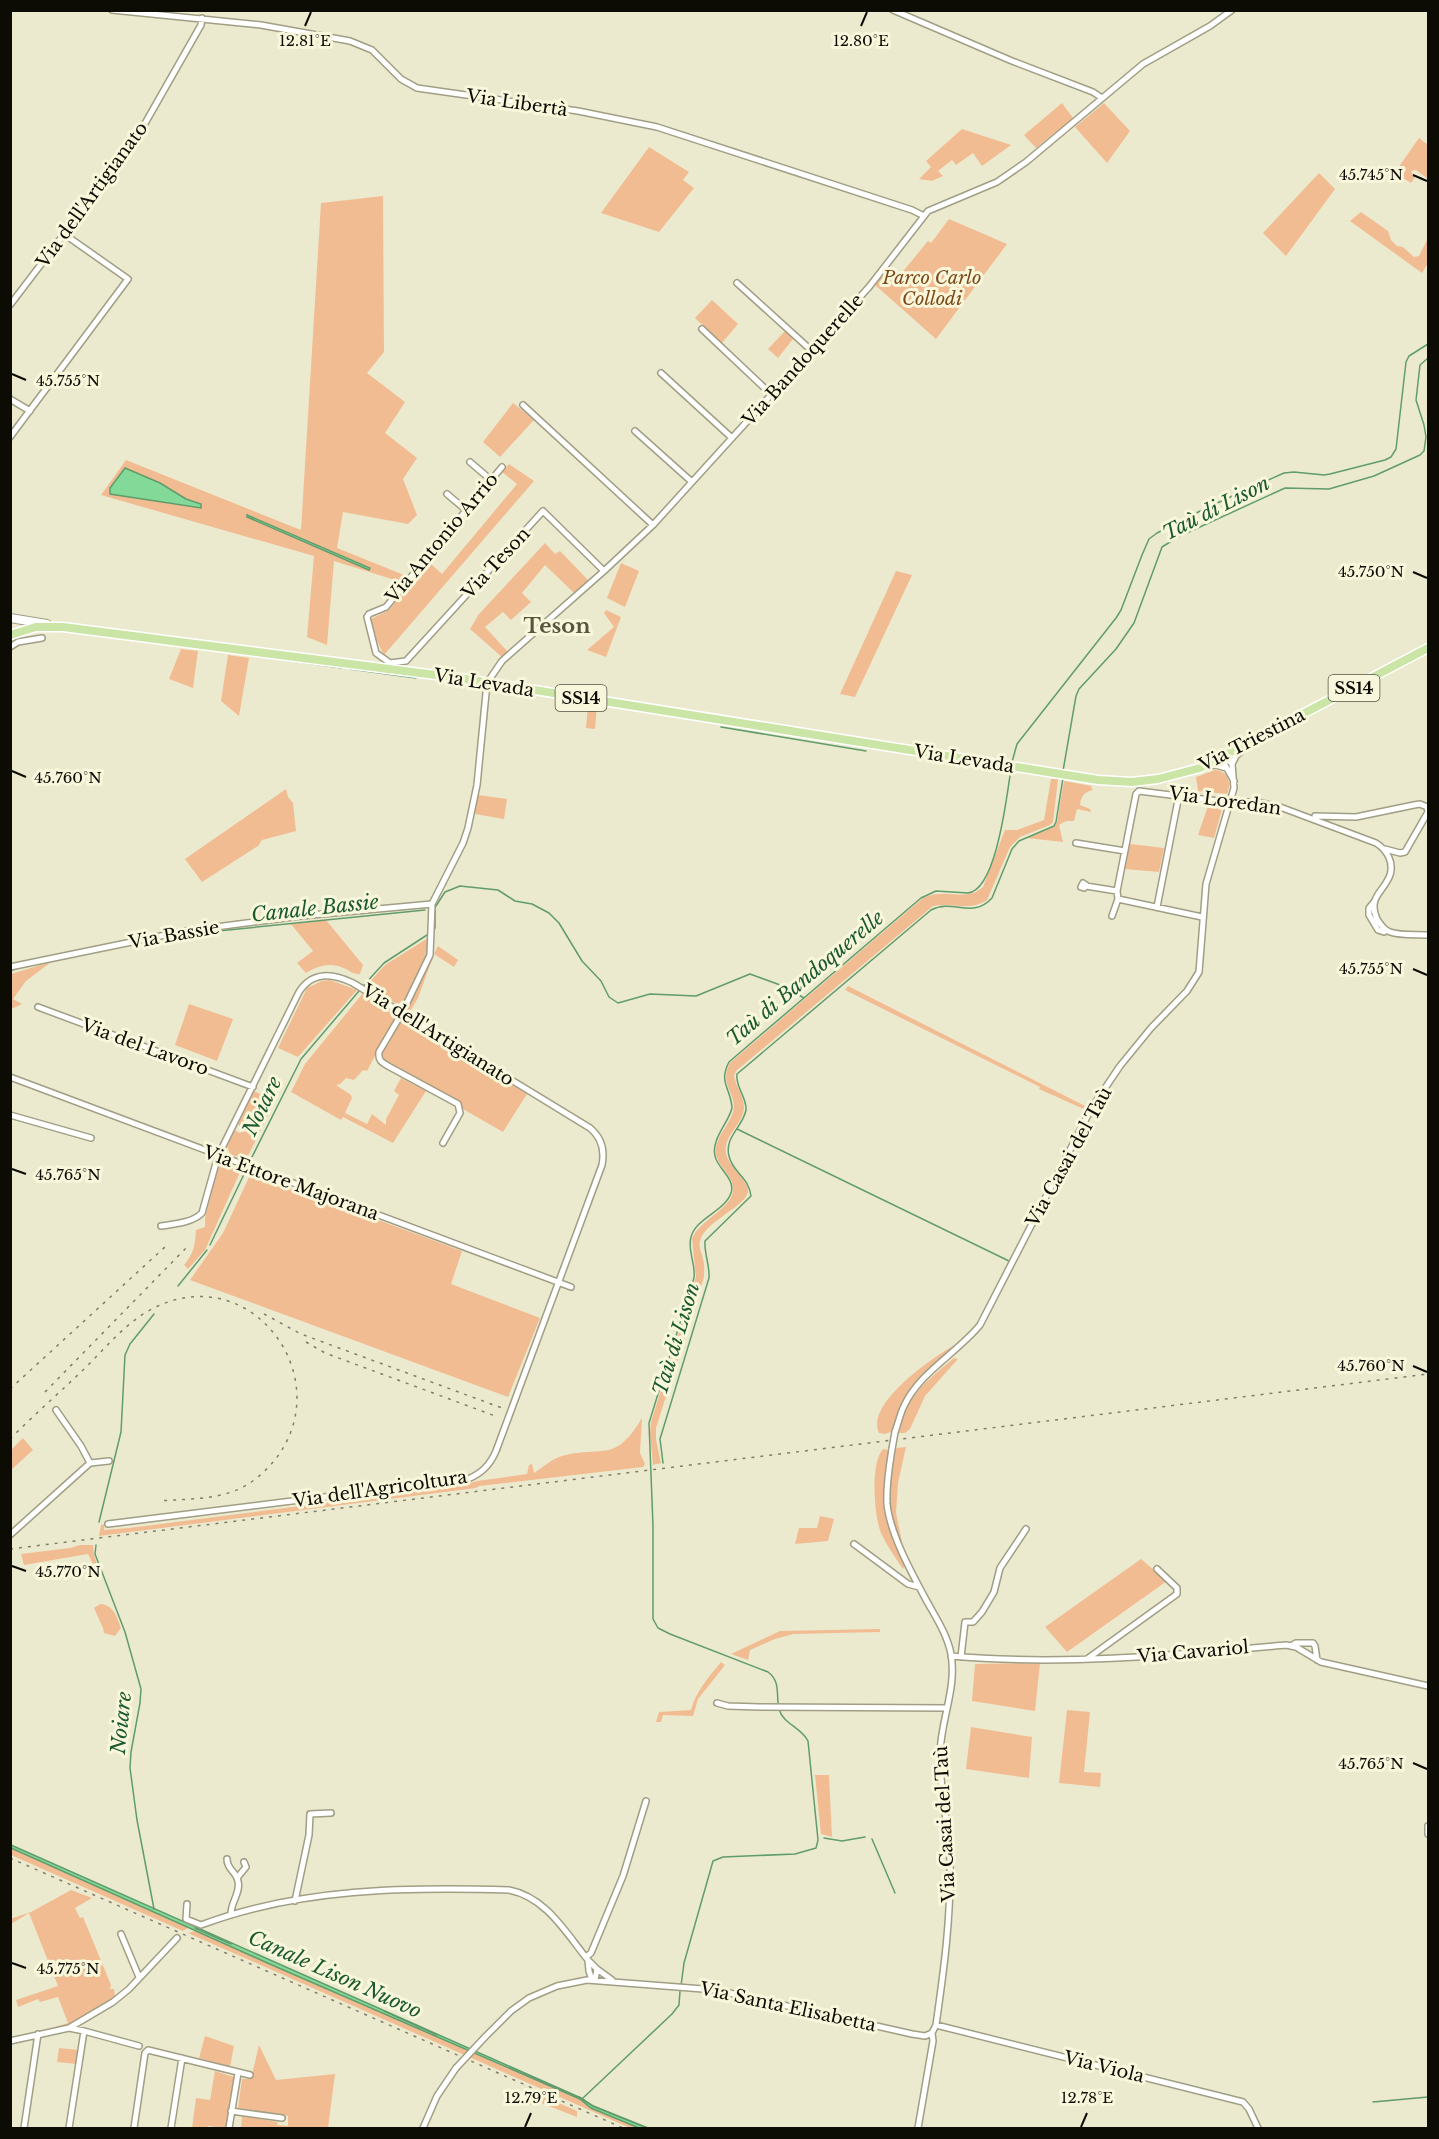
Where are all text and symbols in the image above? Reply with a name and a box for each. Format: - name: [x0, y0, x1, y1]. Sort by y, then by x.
- text: 12.81°E: [279, 31, 331, 50]
- text: 12.80°E: [833, 31, 889, 50]
- street label: Via Libertà: [464, 85, 569, 121]
- street label: Via dell'Artigianato: [31, 118, 152, 273]
- text: 45.745°N: [1339, 165, 1403, 184]
- park label: Parco Carlo Collodi: [882, 267, 981, 310]
- street label: Via Bandoquerelle: [737, 289, 868, 431]
- text: 45.755°N: [36, 371, 100, 390]
- street label: Via Antonio Arrio: [381, 469, 503, 608]
- water label: Taù di Lison: [1159, 471, 1273, 545]
- street label: Via Teson: [457, 523, 535, 604]
- text: 45.750°N: [1338, 562, 1404, 581]
- district label: Teson: [524, 613, 590, 639]
- street label: Via Levada: [431, 664, 536, 702]
- road number: SS14: [1328, 675, 1380, 701]
- road number: SS14: [556, 685, 606, 711]
- street label: Via Triestina: [1194, 704, 1309, 777]
- street label: Via Levada: [911, 740, 1016, 778]
- text: 45.760°N: [34, 768, 102, 787]
- street label: Via Loredan: [1166, 782, 1283, 820]
- water label: Canale Bassie: [250, 889, 380, 927]
- water label: Taù di Bandoquerelle: [722, 905, 888, 1051]
- street label: Via Bassie: [126, 916, 221, 954]
- text: 45.755°N: [1339, 959, 1403, 978]
- street label: Via dell'Artigianato: [357, 979, 518, 1091]
- street label: Via del Lavoro: [77, 1013, 212, 1080]
- water label: Noiare: [237, 1073, 287, 1140]
- street label: Via Casai del Taù: [1021, 1083, 1117, 1232]
- street label: Via Ettore Majorana: [199, 1141, 382, 1225]
- text: 45.765°N: [35, 1165, 101, 1184]
- water label: Taù di Lison: [647, 1280, 705, 1398]
- text: 45.760°N: [1337, 1356, 1405, 1375]
- street label: Via dell'Agricoltura: [290, 1466, 469, 1512]
- text: 45.770°N: [35, 1562, 101, 1581]
- street label: Via Cavariol: [1135, 1636, 1250, 1668]
- water label: Noiare: [106, 1691, 136, 1756]
- street label: Via Casai del Taù: [930, 1745, 960, 1904]
- text: 45.765°N: [1338, 1754, 1404, 1773]
- water label: Canale Lison Nuovo: [245, 1925, 425, 2023]
- text: 45.775°N: [36, 1959, 100, 1978]
- street label: Via Santa Elisabetta: [697, 1977, 878, 2036]
- street label: Via Viola: [1061, 2046, 1146, 2088]
- text: 12.79°E: [505, 2088, 558, 2107]
- text: 12.78°E: [1061, 2088, 1113, 2107]

